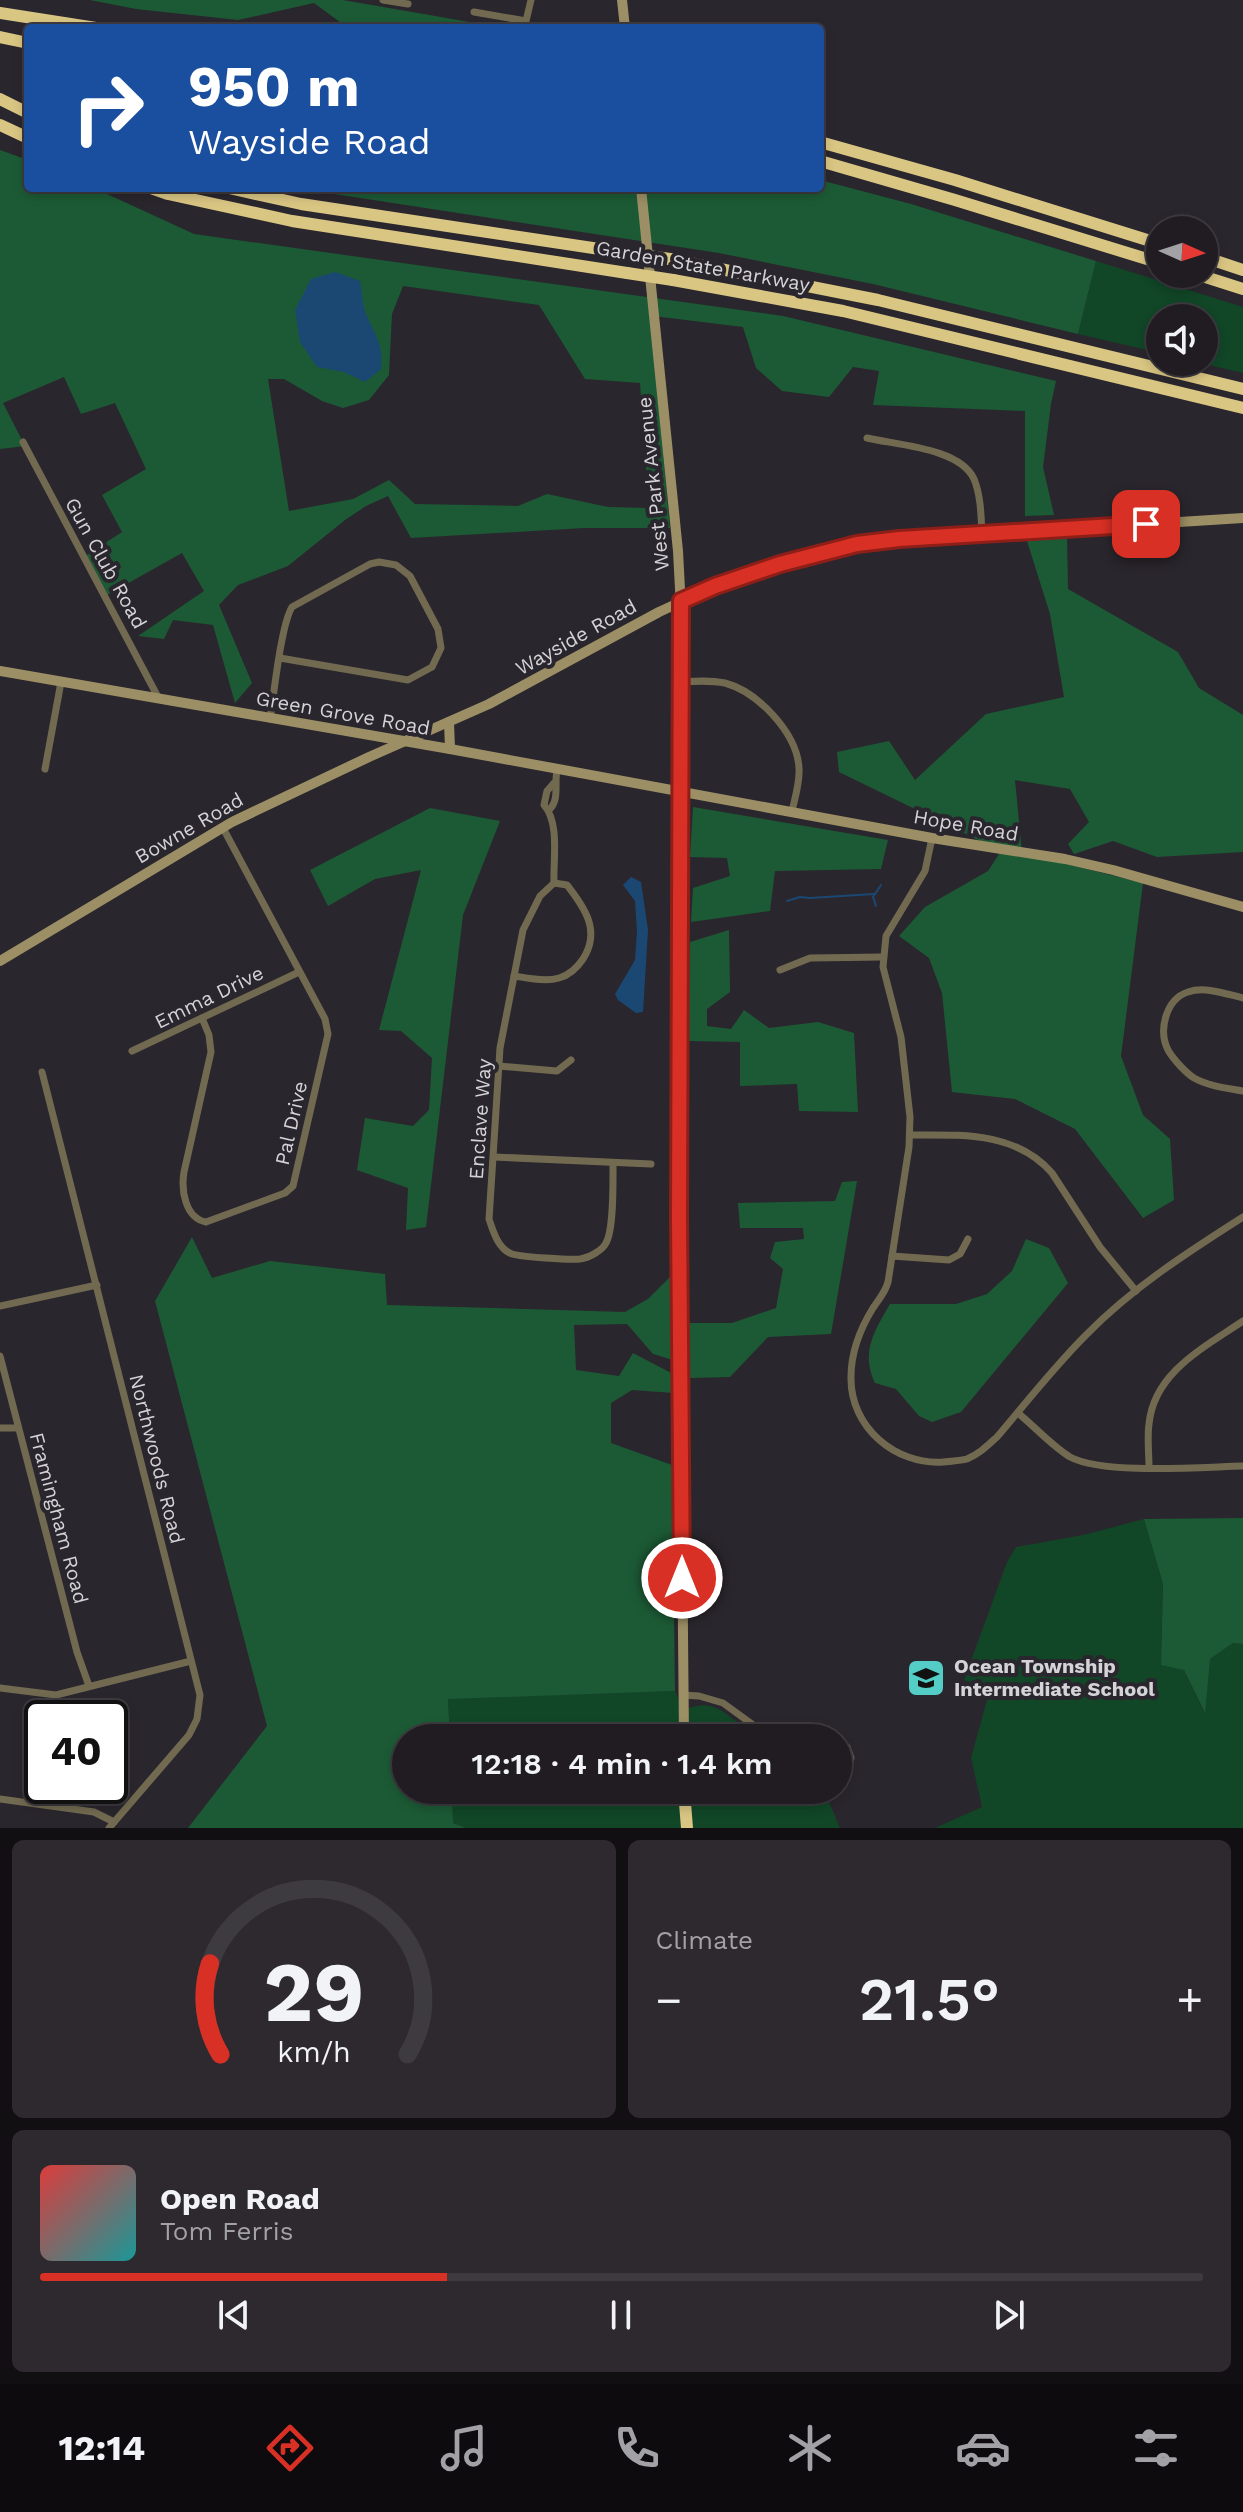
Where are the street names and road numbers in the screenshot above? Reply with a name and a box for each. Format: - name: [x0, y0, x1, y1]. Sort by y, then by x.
- street label: Garden State Parkway: [594, 235, 812, 297]
- street label: West Park Avenue: [632, 396, 674, 572]
- street label: Gun Club Road: [60, 493, 152, 633]
- street label: Wayside Road: [511, 594, 641, 680]
- street label: Green Grove Road: [254, 686, 432, 740]
- street label: Bowne Road: [131, 787, 247, 869]
- street label: Hope Road: [912, 804, 1020, 846]
- street label: Emma Drive: [151, 960, 267, 1034]
- street label: Enclave Way: [464, 1057, 496, 1180]
- street label: Pal Drive: [270, 1079, 312, 1167]
- street label: Northwoods Road: [124, 1372, 190, 1546]
- street label: Framingham Road: [25, 1430, 93, 1606]

